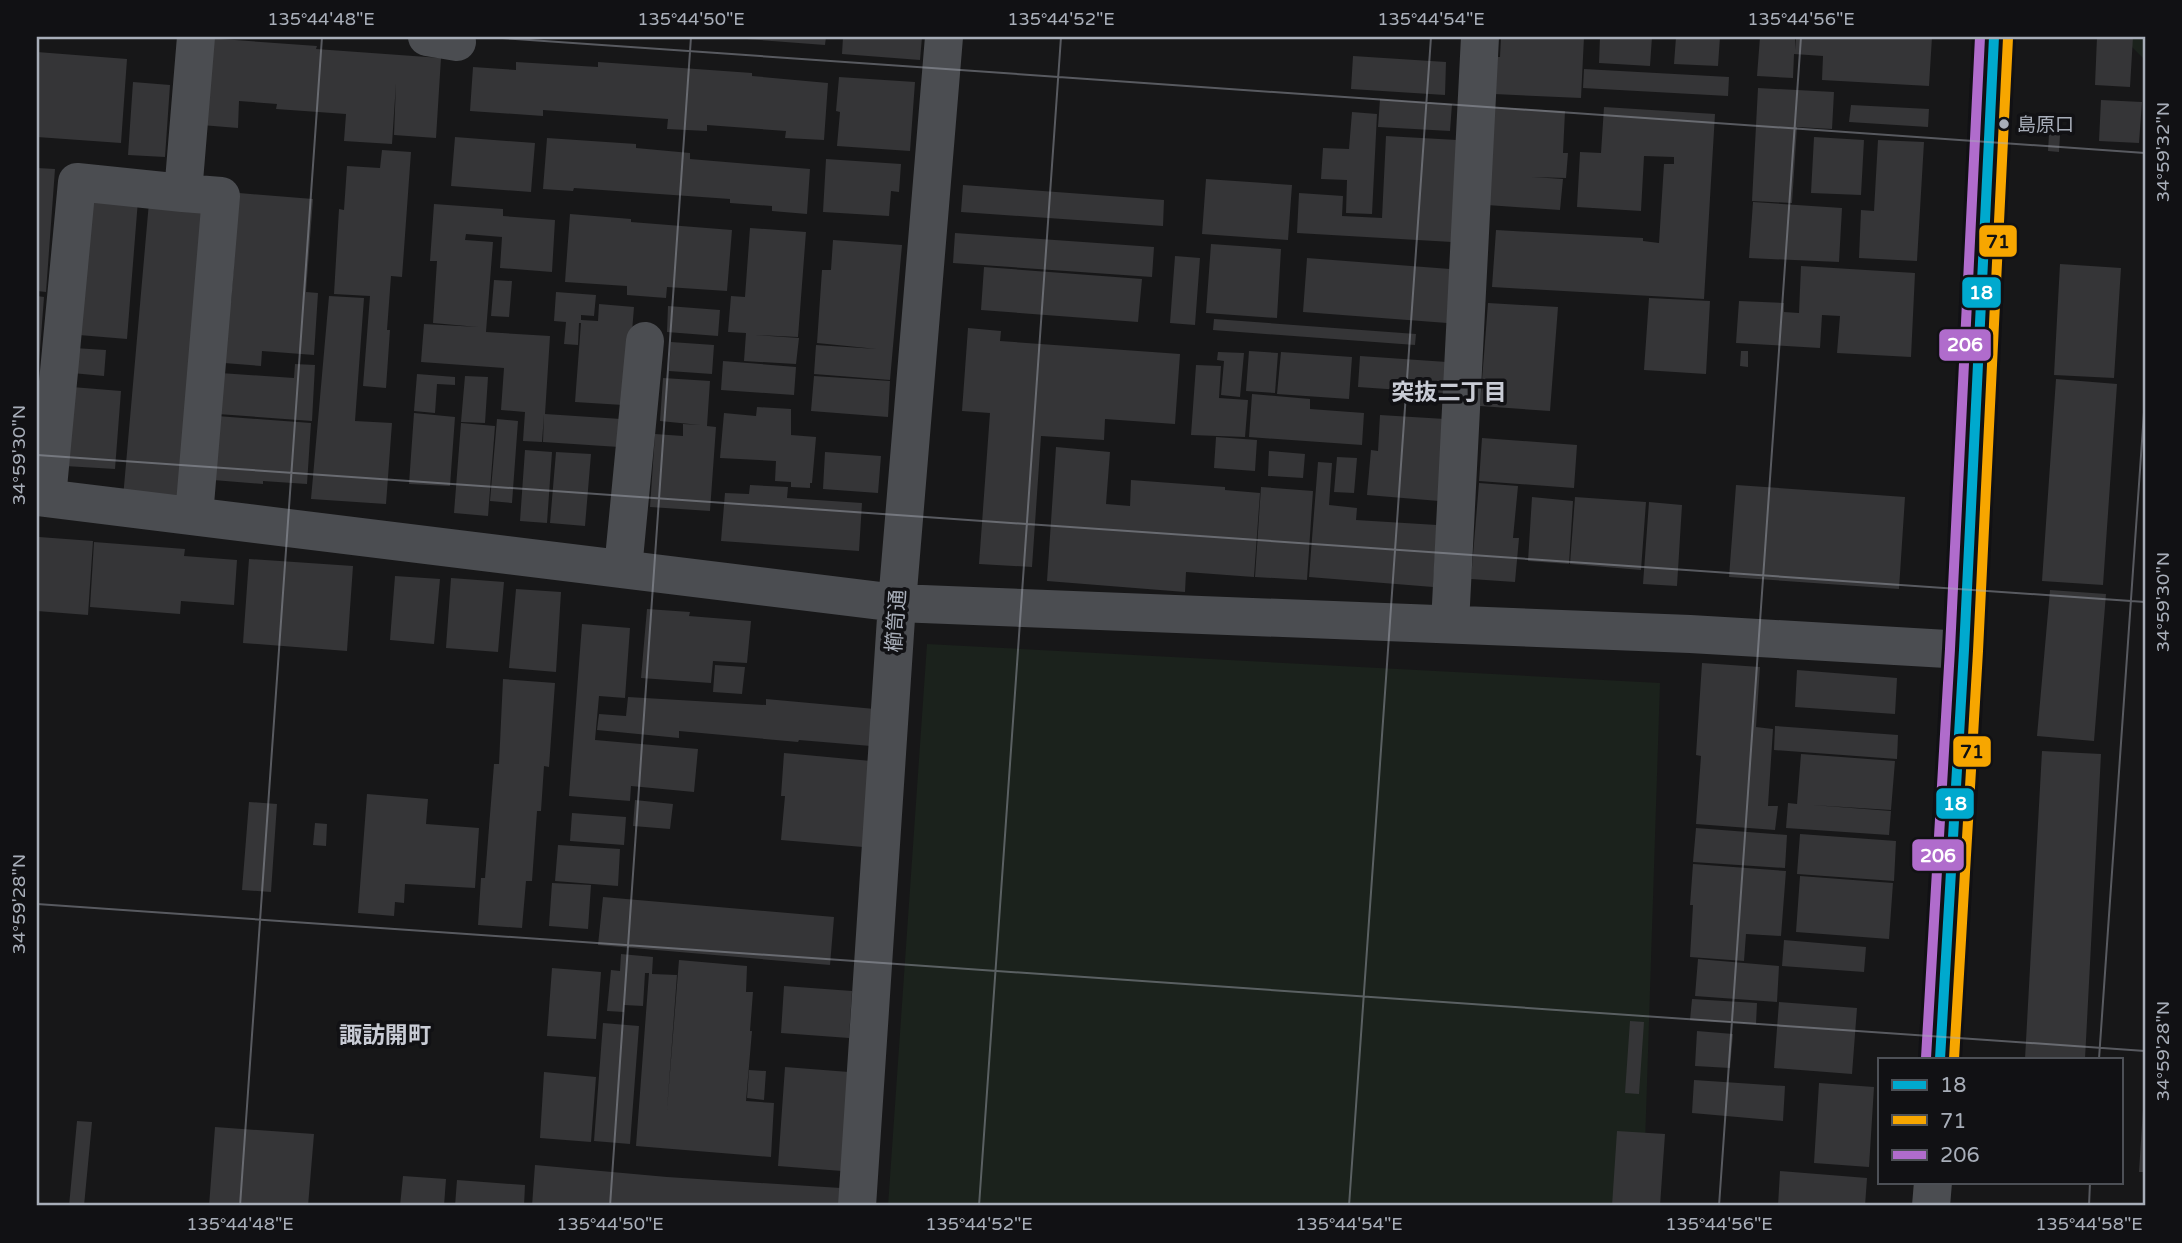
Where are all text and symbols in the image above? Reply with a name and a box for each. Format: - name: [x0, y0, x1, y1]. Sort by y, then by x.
- text: 135°44'48"E: [267, 8, 375, 30]
- text: 135°44'50"E: [637, 8, 745, 30]
- text: 135°44'52"E: [1007, 8, 1115, 30]
- text: 135°44'54"E: [1377, 8, 1485, 30]
- text: 135°44'56"E: [1747, 8, 1855, 30]
- text: 34°59'32"N: [2152, 102, 2174, 202]
- place label: 島原口: [2017, 114, 2074, 136]
- marker: 島原口: [1997, 117, 2011, 131]
- line badge: 71: [1978, 224, 2018, 258]
- text: 71: [1986, 231, 2010, 253]
- line badge: 18: [1961, 276, 2002, 309]
- text: 18: [1969, 282, 1993, 304]
- line badge: 206: [1938, 328, 1992, 362]
- text: 206: [1947, 334, 1983, 356]
- district label: 突抜二丁目: [1392, 379, 1507, 407]
- text: 34°59'30"N: [8, 405, 30, 505]
- text: 34°59'30"N: [2152, 552, 2174, 652]
- street label: 櫛笥通: [882, 589, 911, 653]
- line badge: 71: [1952, 735, 1992, 768]
- text: 71: [1960, 741, 1984, 763]
- line badge: 18: [1935, 787, 1975, 820]
- text: 18: [1943, 793, 1967, 815]
- line badge: 206: [1911, 838, 1965, 872]
- text: 206: [1920, 845, 1956, 867]
- text: 34°59'28"N: [8, 854, 30, 954]
- text: 34°59'28"N: [2152, 1001, 2174, 1101]
- district label: 諏訪開町: [339, 1022, 431, 1050]
- legend: [1878, 1058, 2122, 1184]
- text: 18: [1940, 1073, 1966, 1098]
- text: 71: [1940, 1109, 1966, 1134]
- text: 206: [1940, 1143, 1980, 1168]
- text: 135°44'48"E: [186, 1213, 294, 1235]
- text: 135°44'50"E: [556, 1213, 664, 1235]
- text: 135°44'52"E: [925, 1213, 1033, 1235]
- text: 135°44'54"E: [1295, 1213, 1403, 1235]
- text: 135°44'56"E: [1665, 1213, 1773, 1235]
- text: 135°44'58"E: [2035, 1213, 2143, 1235]

